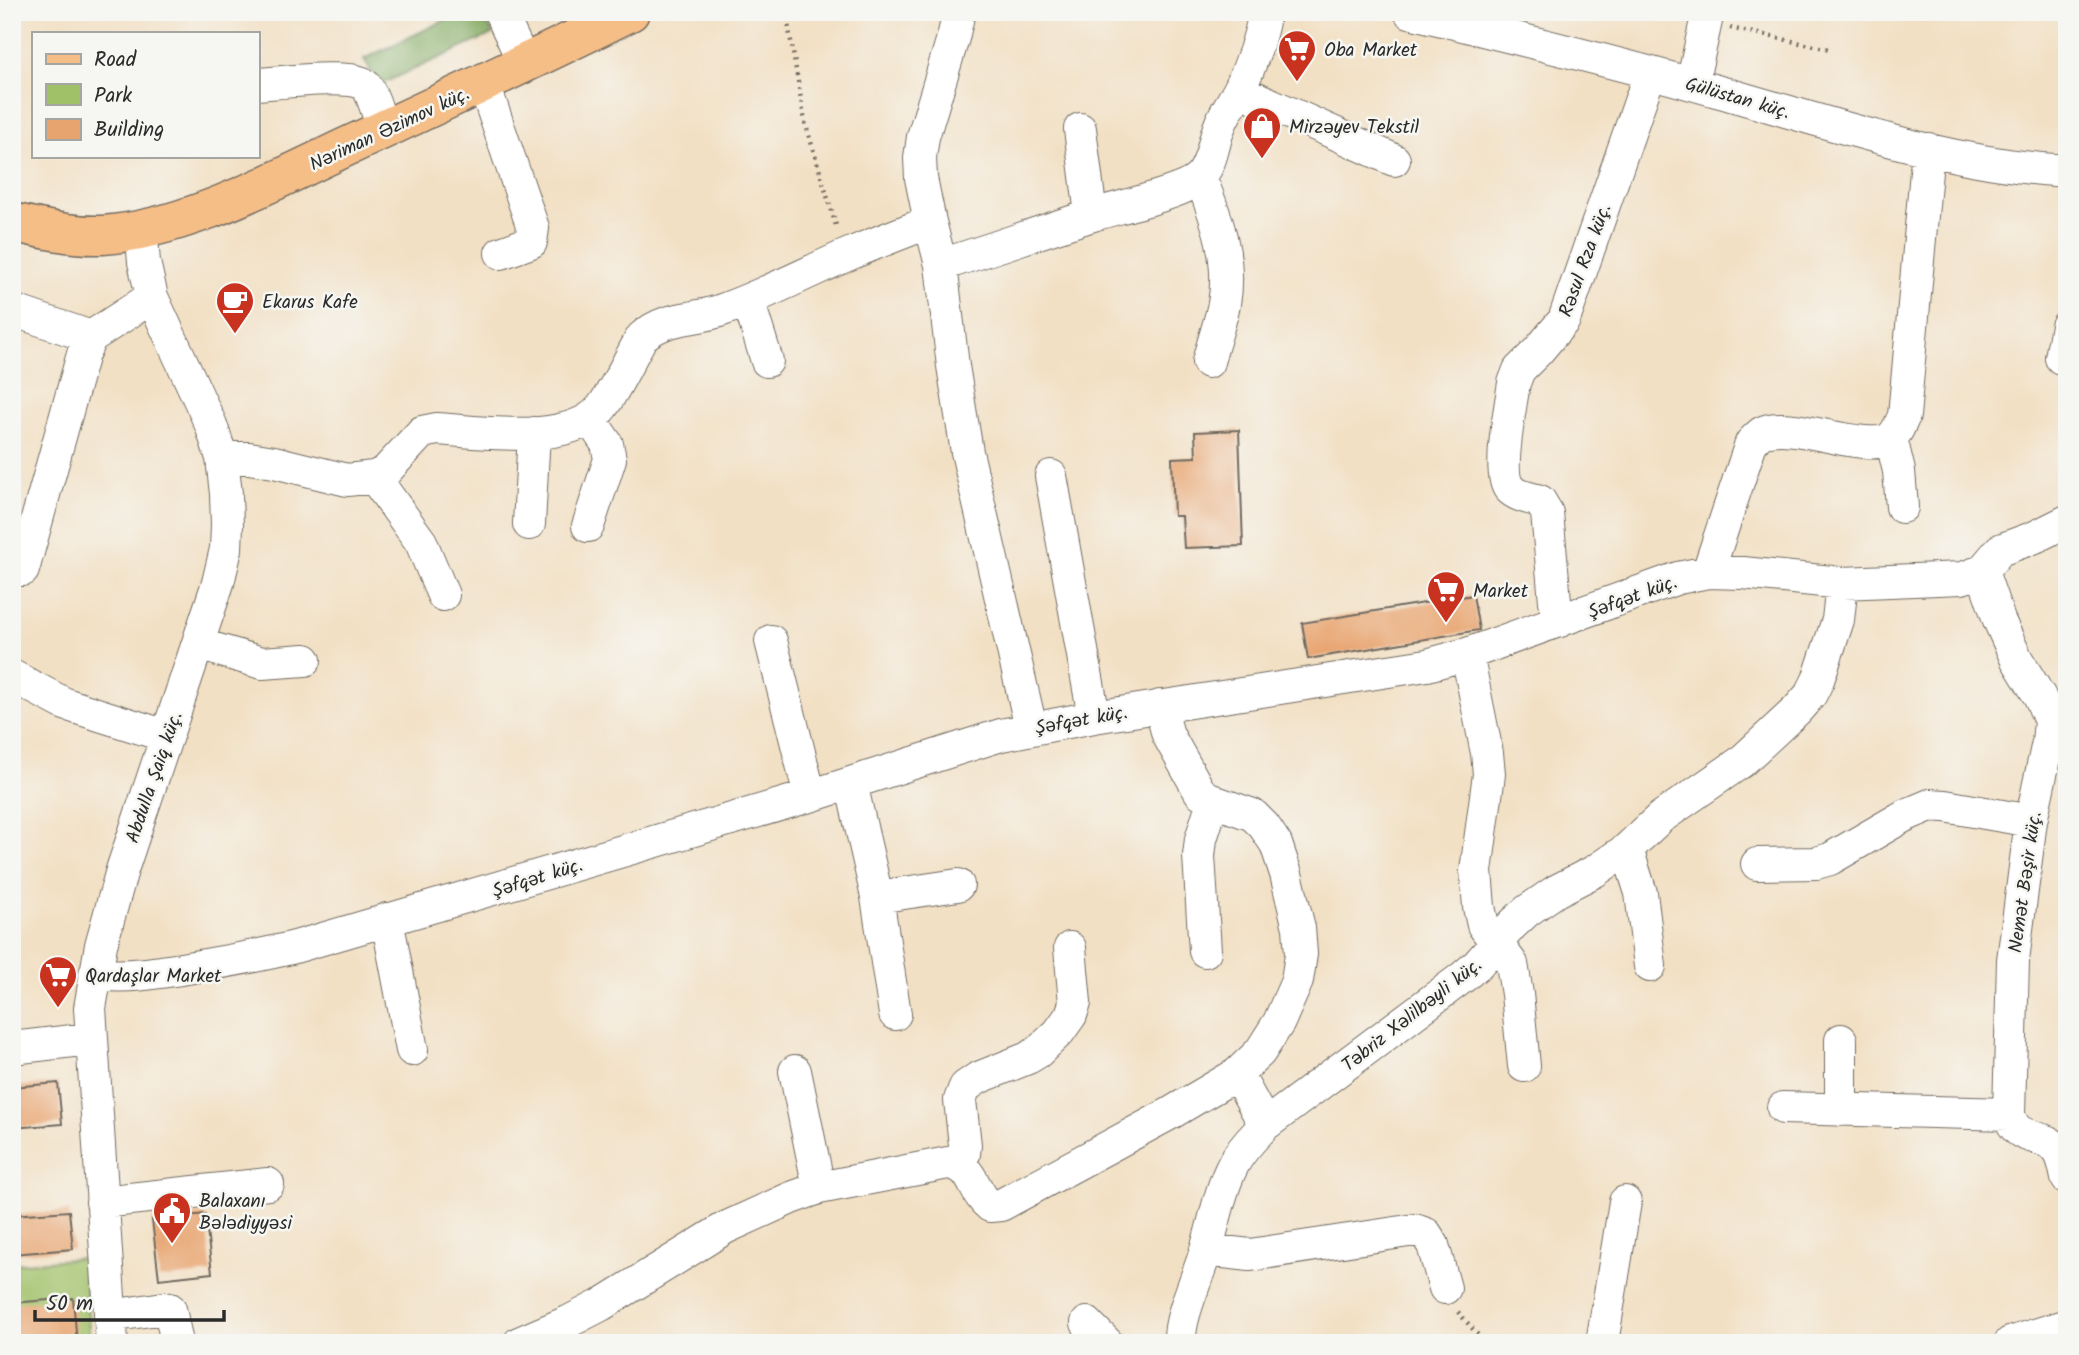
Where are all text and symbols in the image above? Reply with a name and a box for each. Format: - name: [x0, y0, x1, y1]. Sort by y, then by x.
- supermarket icon: Oba Market: [1276, 28, 1318, 83]
- legend: [32, 32, 259, 158]
- place label: Oba Market: [1324, 36, 1418, 66]
- text: Road: [94, 44, 137, 77]
- street label: Gülüstan küç.: [1682, 70, 1793, 128]
- text: Park: [94, 80, 132, 113]
- street label: Nəriman Əzimov küç.: [305, 80, 475, 180]
- shop icon: Mirzəyev Tekstil: [1241, 105, 1283, 160]
- place label: Mirzəyev Tekstil: [1289, 113, 1419, 143]
- text: Building: [94, 114, 164, 147]
- street label: Rəsul Rza küç.: [1552, 200, 1620, 321]
- cafe icon: Ekarus Kafe: [214, 280, 256, 335]
- place label: Ekarus Kafe: [262, 288, 358, 318]
- street label: Şəfqət küç.: [1584, 568, 1682, 628]
- supermarket icon: Market: [1425, 569, 1467, 624]
- place label: Market: [1473, 577, 1529, 607]
- street label: Şəfqət küç.: [1033, 698, 1130, 744]
- street label: Abdulla Şaiq küç.: [118, 708, 191, 847]
- street label: Nemət Bəşir küç.: [2001, 810, 2051, 955]
- street label: Şəfqət küç.: [488, 851, 587, 907]
- street label: Təbriz Xəlilbəyli küç.: [1336, 951, 1489, 1080]
- supermarket icon: Qardaşlar Market: [37, 954, 79, 1009]
- place label: Qardaşlar Market: [85, 962, 222, 992]
- place label: Balaxanı Bələdiyyəsi: [199, 1187, 293, 1239]
- public building icon: Balaxanı Bələdiyyəsi: [151, 1190, 193, 1245]
- scale bar: [35, 1278, 224, 1322]
- text: 50 m: [46, 1288, 93, 1321]

